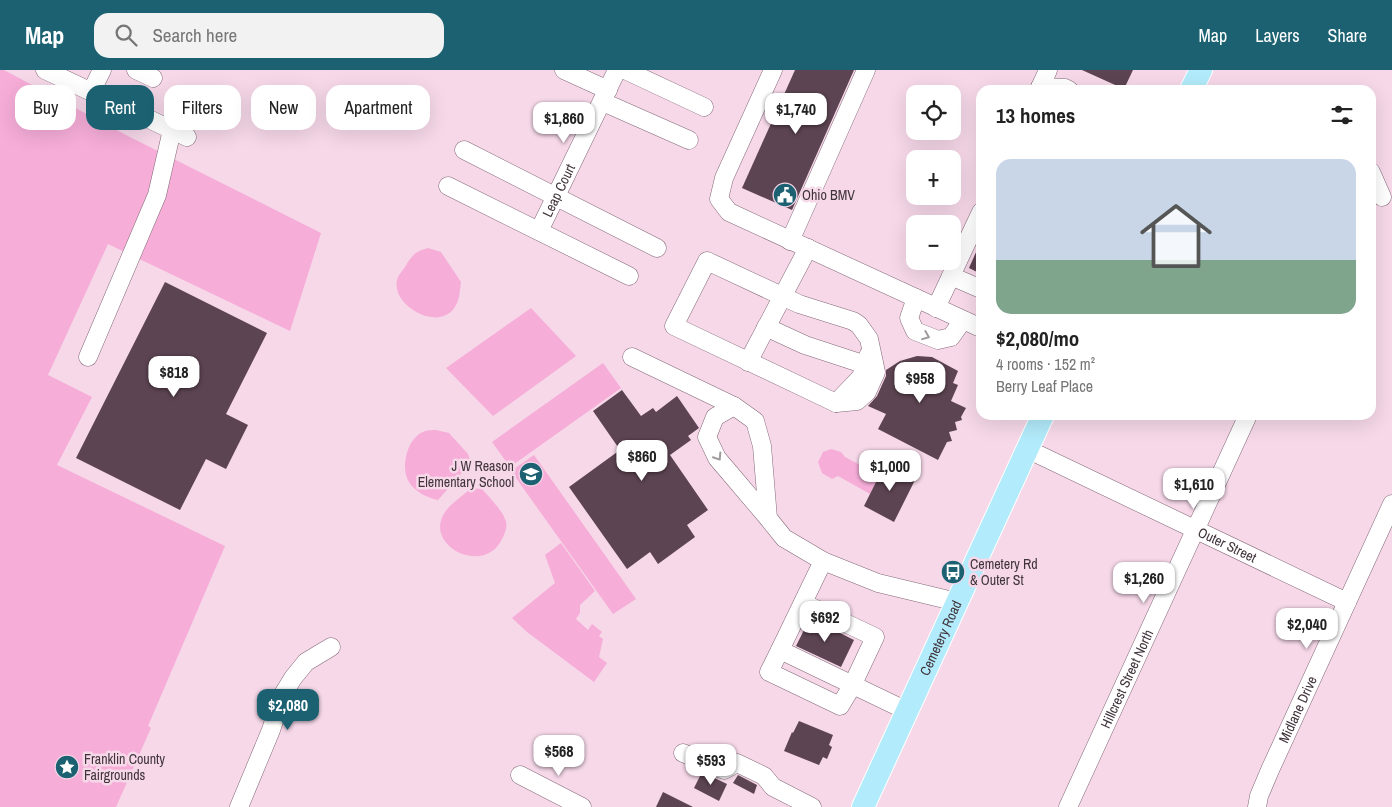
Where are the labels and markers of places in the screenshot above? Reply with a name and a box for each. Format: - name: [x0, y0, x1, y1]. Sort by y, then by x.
- pin: $1,740: [755, 92, 837, 135]
- pin: $1,860: [523, 102, 605, 144]
- public building icon: Ohio BMV: [772, 182, 798, 208]
- place label: Ohio BMV: [802, 186, 855, 204]
- pin: $818: [144, 356, 204, 398]
- pin: $958: [890, 362, 950, 404]
- pin: $860: [612, 440, 672, 482]
- pin: $1,000: [849, 450, 931, 492]
- place label: J W Reason Elementary School: [418, 457, 514, 491]
- school or university icon: J W Reason Elementary School: [518, 461, 544, 487]
- pin: $1,610: [1153, 468, 1235, 510]
- place label: Cemetery Rd & Outer St: [970, 555, 1038, 589]
- bus stop icon: Cemetery Rd & Outer St: [940, 559, 966, 585]
- pin: $1,260: [1103, 562, 1185, 604]
- pin: $692: [795, 600, 855, 643]
- pin: $2,040: [1266, 608, 1348, 650]
- pin: $2,080: [247, 688, 329, 731]
- pin: $568: [529, 734, 589, 777]
- pin: $593: [681, 744, 741, 786]
- place label: Franklin County Fairgrounds: [84, 750, 165, 784]
- place icon: Franklin County Fairgrounds: [54, 754, 80, 780]

